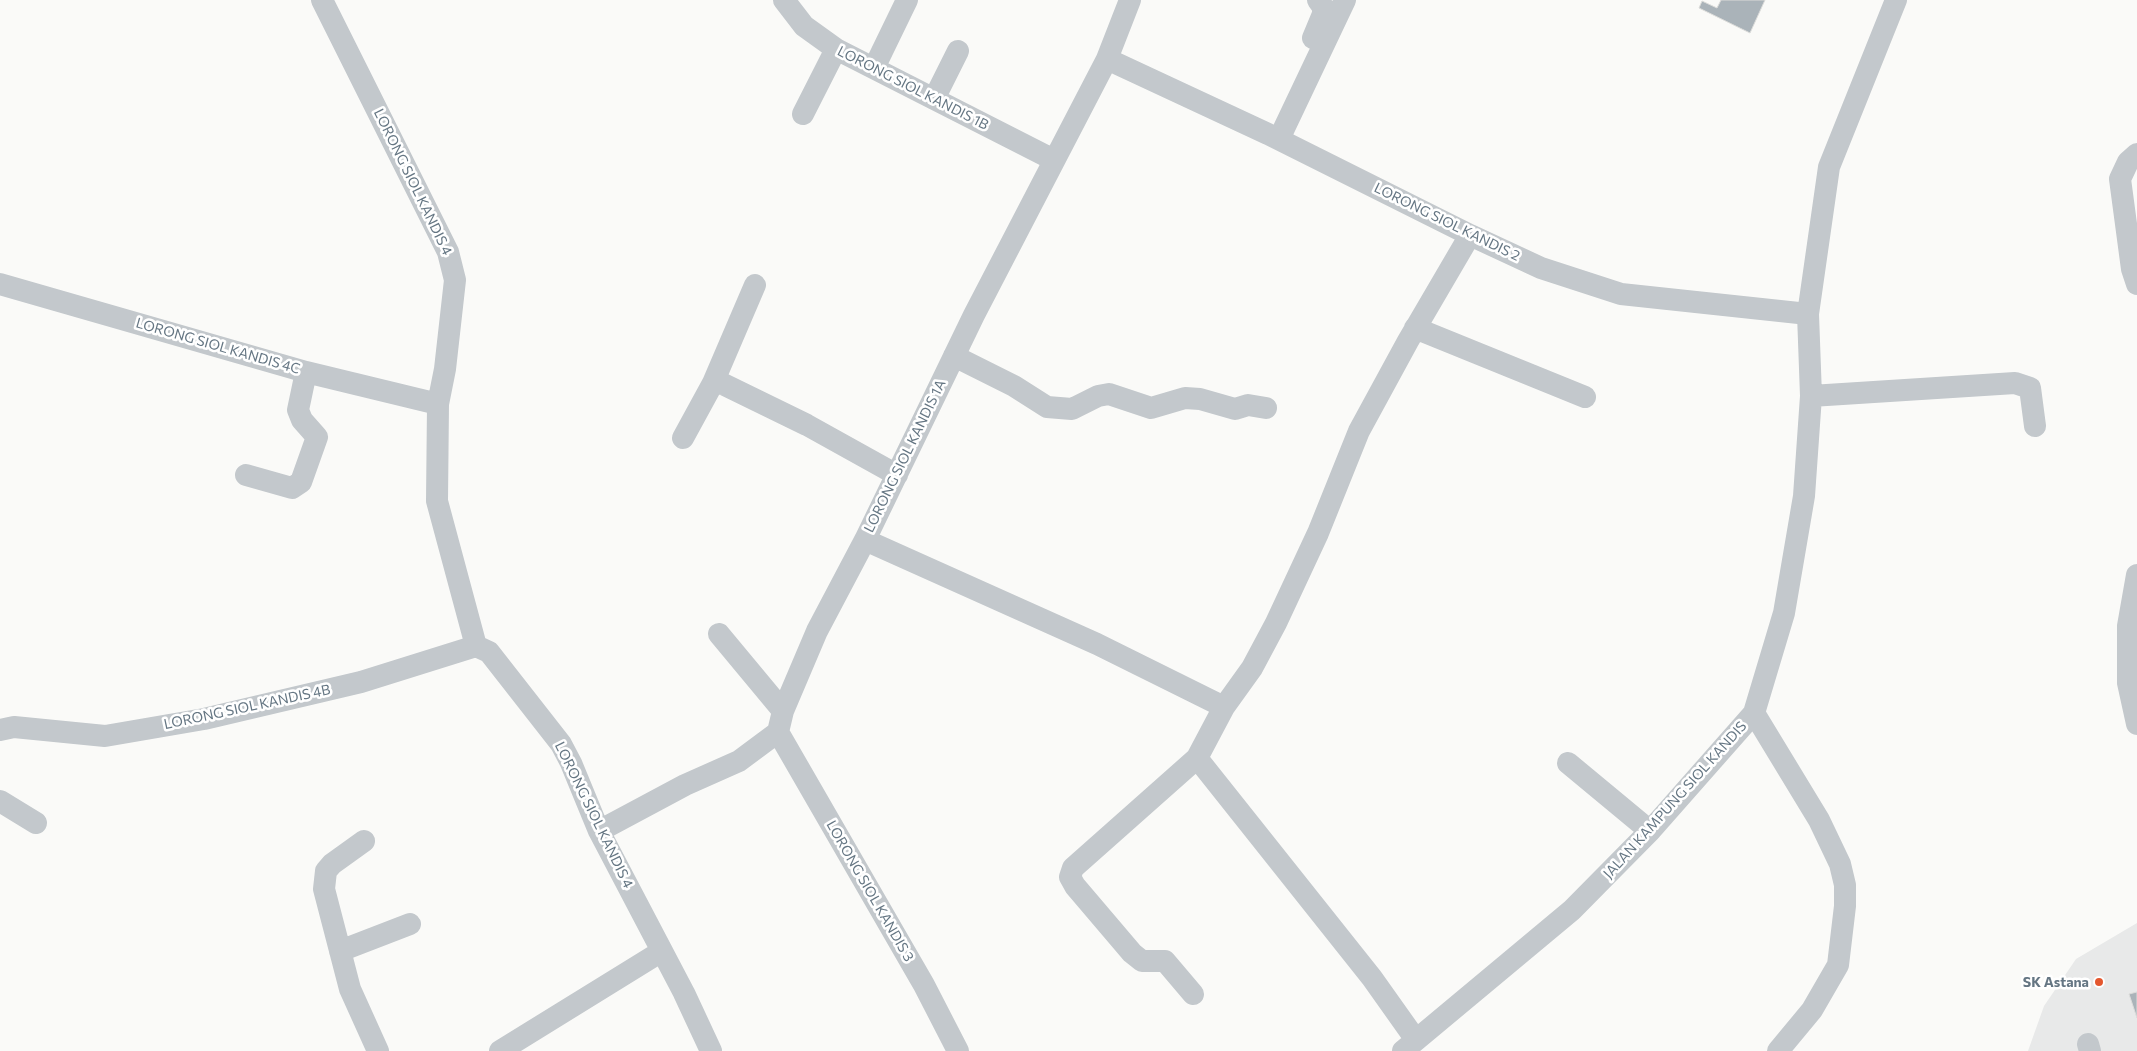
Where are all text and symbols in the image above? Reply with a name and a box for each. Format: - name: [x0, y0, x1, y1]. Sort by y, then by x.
- street label: LORONG SIOL KANDIS 1B: [835, 43, 991, 133]
- street label: LORONG SIOL KANDIS 4: [370, 106, 456, 258]
- street label: LORONG SIOL KANDIS 2: [1371, 179, 1523, 265]
- street label: LORONG SIOL KANDIS 4C: [134, 314, 302, 378]
- street label: LORONG SIOL KANDIS 1A: [861, 377, 949, 535]
- street label: LORONG SIOL KANDIS 4B: [162, 681, 332, 733]
- street label: JALAN KAMPUNG SIOL KANDIS: [1600, 718, 1750, 882]
- street label: LORONG SIOL KANDIS 4: [551, 739, 637, 891]
- street label: LORONG SIOL KANDIS 3: [823, 817, 917, 965]
- place label: SK Astana: [2023, 974, 2089, 990]
- marker: SK Astana: [2093, 976, 2105, 988]

